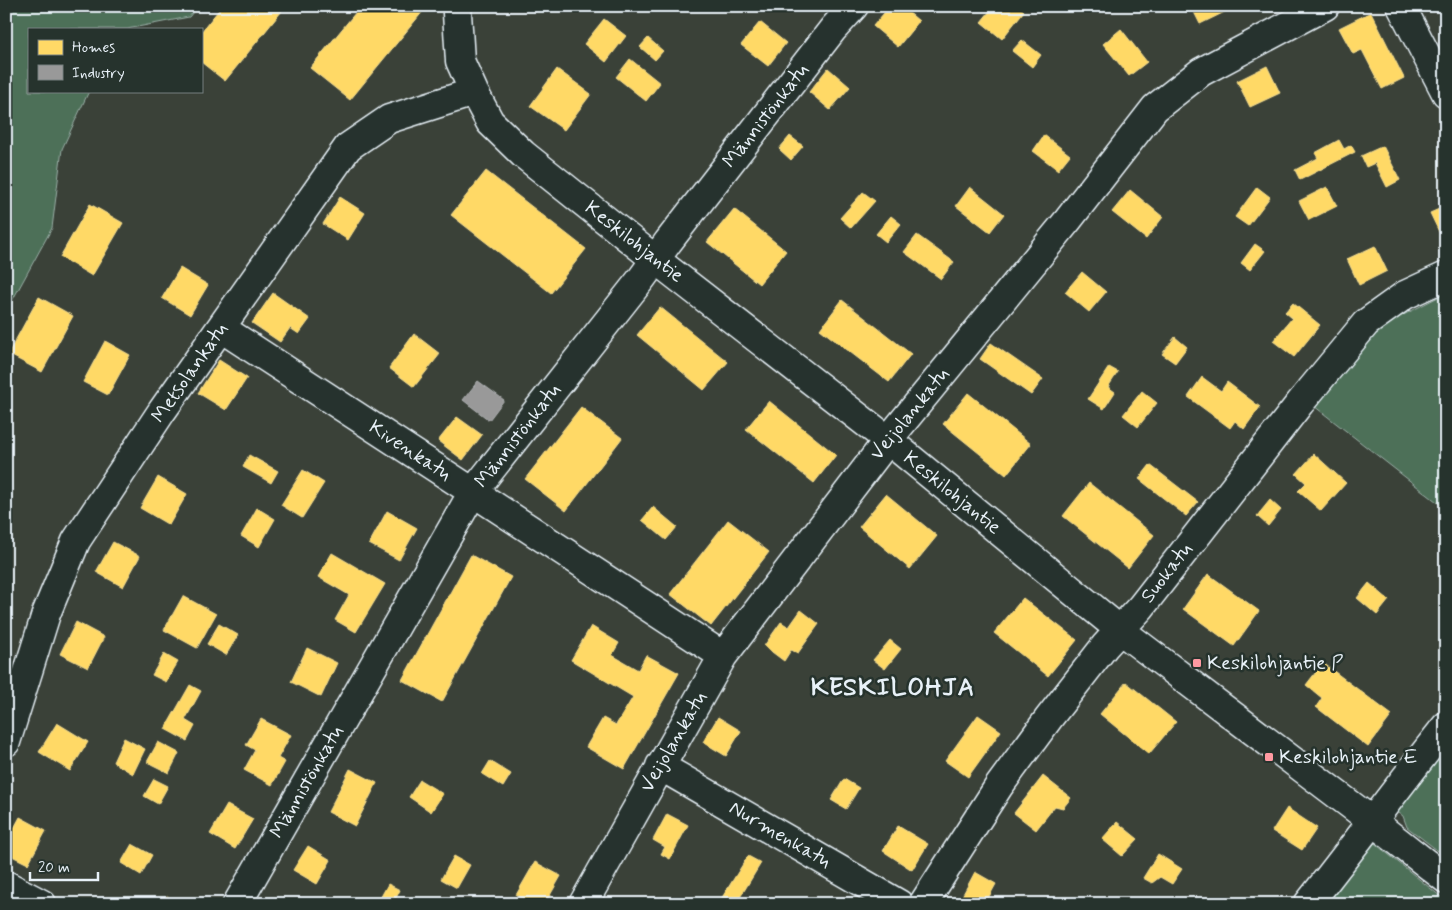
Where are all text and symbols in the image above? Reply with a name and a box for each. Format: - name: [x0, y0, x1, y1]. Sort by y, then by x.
- legend: [28, 28, 202, 92]
- text: Homes: [72, 38, 115, 58]
- street label: Männistönkatu: [717, 58, 815, 174]
- text: Industry: [72, 64, 125, 84]
- street label: Keskilohjantie: [579, 195, 689, 289]
- street label: Metsolankatu: [145, 317, 235, 429]
- street label: Veijolankatu: [864, 362, 956, 466]
- street label: Männistönkatu: [469, 378, 567, 494]
- street label: Kivenkatu: [363, 414, 457, 488]
- street label: Keskilohjantie: [897, 445, 1007, 541]
- street label: Suokatu: [1135, 537, 1199, 609]
- place label: Keskilohjantie P: [1207, 650, 1343, 677]
- marker: Keskilohjantie P: [1191, 657, 1203, 669]
- district label: KESKILOHJA: [811, 672, 975, 705]
- street label: Veijolankatu: [634, 686, 714, 798]
- street label: Männistönkatu: [264, 721, 350, 843]
- place label: Keskilohjantie E: [1279, 744, 1417, 771]
- marker: Keskilohjantie E: [1263, 751, 1275, 763]
- street label: Nurmenkatu: [724, 795, 836, 875]
- scale bar: [30, 850, 98, 882]
- text: 20 m: [38, 858, 70, 878]

